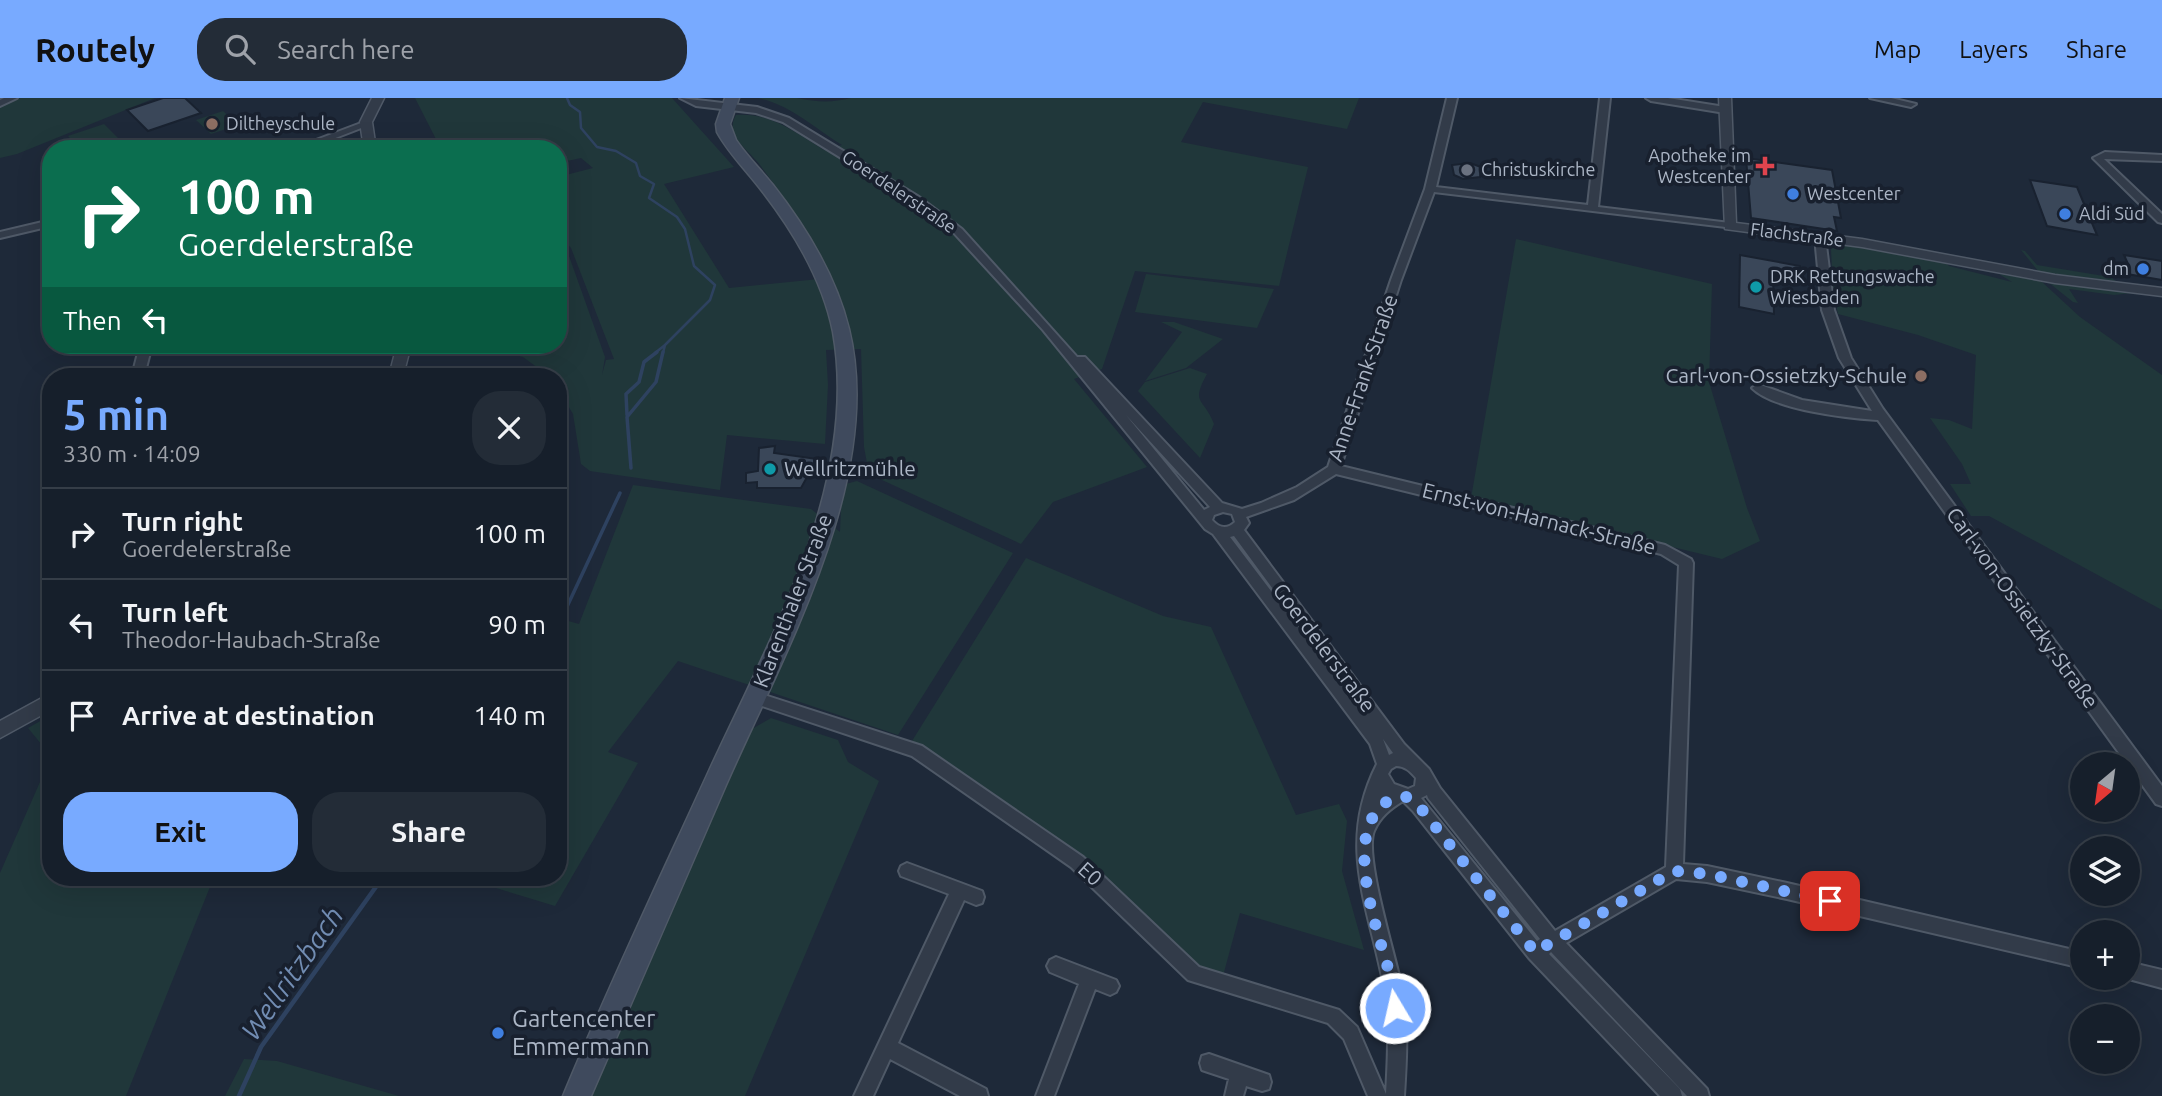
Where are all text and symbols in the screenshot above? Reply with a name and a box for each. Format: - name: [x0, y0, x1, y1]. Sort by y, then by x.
- search box: [197, 18, 687, 81]
- icon: search: [221, 30, 259, 68]
- text: Routely: [35, 31, 155, 68]
- text: Search here: [277, 35, 415, 64]
- text: Map: [1874, 36, 1921, 63]
- text: Layers: [1959, 36, 2028, 63]
- text: Share: [2066, 36, 2127, 63]
- place label: Diltheyschule: [226, 113, 335, 133]
- marker: Diltheyschule: [204, 116, 220, 132]
- place label: Apotheke im Westcenter: [1648, 145, 1751, 186]
- street label: Goerdelerstraße: [839, 146, 960, 237]
- marker: Apotheke im Westcenter: [1757, 158, 1773, 174]
- place label: Christuskirche: [1481, 159, 1595, 179]
- marker: Christuskirche: [1459, 162, 1475, 178]
- icon: right: [63, 168, 154, 259]
- text: 100 m: [178, 168, 315, 223]
- place label: Westcenter: [1807, 183, 1901, 203]
- marker: Westcenter: [1785, 186, 1801, 202]
- place label: Aldi Süd: [2079, 203, 2145, 223]
- marker: Aldi Süd: [2057, 206, 2073, 222]
- street label: Flachstraße: [1749, 218, 1845, 250]
- text: Goerdelerstraße: [178, 226, 414, 262]
- place label: dm: [2103, 258, 2129, 278]
- marker: dm: [2135, 261, 2151, 277]
- place label: DRK Rettungswache Wiesbaden: [1770, 266, 1935, 307]
- marker: DRK Rettungswache Wiesbaden: [1748, 279, 1764, 295]
- street label: Anne-Frank-Straße: [1322, 291, 1402, 464]
- icon: left: [136, 301, 174, 339]
- text: Then: [63, 306, 122, 335]
- place label: Carl-von-Ossietzky-Schule: [1665, 363, 1907, 387]
- marker: Carl-von-Ossietzky-Schule: [1913, 368, 1929, 384]
- text: 5 min: [63, 391, 169, 438]
- button: close: [472, 391, 546, 465]
- text: 330 m · 14:09: [63, 441, 201, 466]
- place label: Wellritzmühle: [784, 456, 916, 480]
- marker: Wellritzmühle: [762, 461, 778, 477]
- street label: Ernst-von-Harnack-Straße: [1420, 477, 1658, 559]
- street label: Carl-von-Ossietzky-Straße: [1942, 502, 2104, 712]
- text: Turn right: [122, 507, 243, 536]
- street label: Klarenthaler Straße: [748, 511, 836, 691]
- icon: right: [63, 515, 101, 553]
- text: 100 m: [474, 519, 546, 548]
- text: Goerdelerstraße: [122, 536, 292, 561]
- street label: Goerdelerstraße: [1269, 578, 1381, 717]
- text: Turn left: [122, 598, 228, 627]
- icon: left: [63, 606, 101, 644]
- text: 90 m: [488, 610, 546, 639]
- text: Theodor-Haubach-Straße: [122, 627, 381, 652]
- icon: arrive: [63, 697, 101, 735]
- text: Arrive at destination: [122, 701, 375, 730]
- text: 140 m: [474, 701, 546, 730]
- north arrow: [2070, 752, 2140, 822]
- map controls: [2070, 752, 2140, 1074]
- button: Exit: [63, 792, 298, 872]
- button: Share: [312, 792, 546, 872]
- button: layers: [2070, 836, 2140, 906]
- street label: E0: [1074, 856, 1107, 890]
- pin: [1800, 871, 1860, 931]
- icon: arrive: [1811, 882, 1849, 920]
- water label: Wellritzbach: [234, 900, 349, 1045]
- button: +: [2070, 920, 2140, 990]
- position arrow: [1358, 971, 1432, 1045]
- button: −: [2070, 1004, 2140, 1074]
- place label: Gartencenter Emmermann: [512, 1005, 655, 1060]
- marker: Gartencenter Emmermann: [490, 1025, 506, 1041]

